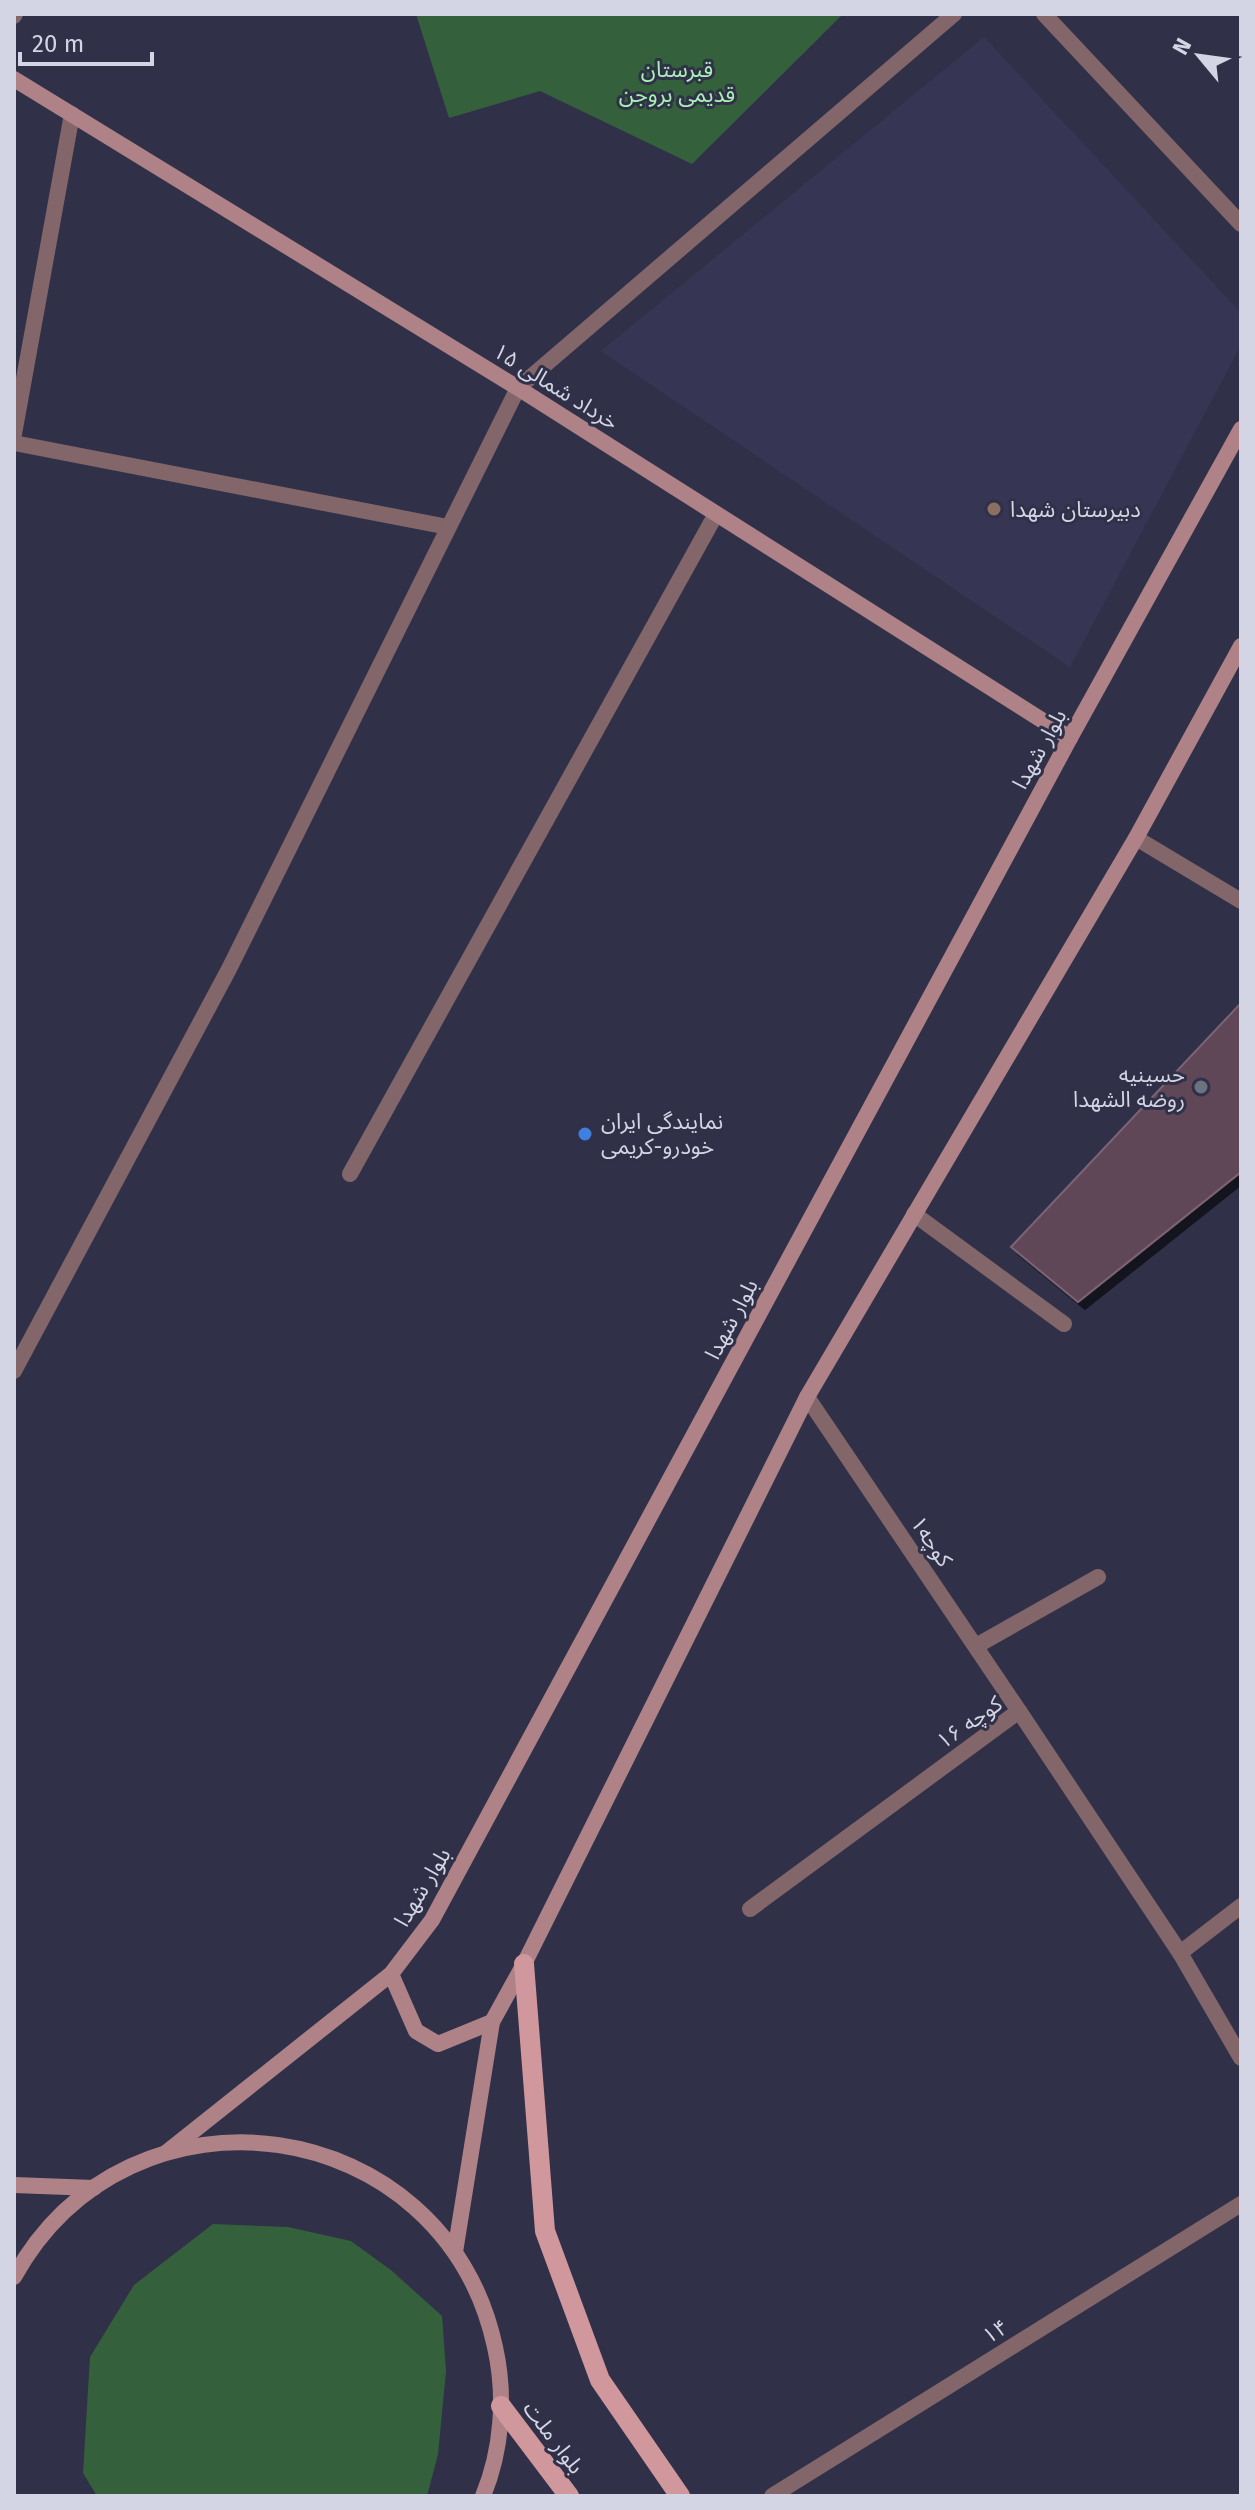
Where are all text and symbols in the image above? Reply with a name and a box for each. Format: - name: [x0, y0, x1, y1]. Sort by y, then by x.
- scale bar: [20, 16, 152, 66]
- north arrow: [1159, 16, 1239, 96]
- text: 20 m: [32, 30, 84, 58]
- text: N: [1167, 34, 1197, 59]
- park label: قبرستان قدیمی بروجن: [619, 56, 735, 108]
- street label: ۱۵ خرداد شمالی: [488, 337, 623, 436]
- place label: دبیرستان شهدا: [1010, 496, 1141, 523]
- marker: دبیرستان شهدا: [985, 500, 1003, 518]
- street label: بلوار شهدا: [1006, 704, 1072, 794]
- place label: حسینیه روضه الشهدا: [1073, 1061, 1185, 1113]
- marker: حسینیه روضه الشهدا: [1192, 1078, 1210, 1096]
- place label: نمایندگی ایران خودرو-کریمی: [601, 1108, 723, 1160]
- marker: نمایندگی ایران خودرو-کریمی: [576, 1125, 594, 1143]
- street label: بلوار شهدا: [699, 1274, 764, 1364]
- street label: کوچه۱: [904, 1511, 959, 1573]
- street label: کوچه ۱۶: [931, 1690, 1009, 1756]
- street label: بلوار شهدا: [388, 1843, 457, 1932]
- street label: ۱۴: [977, 2313, 1013, 2350]
- street label: بلوار ملت: [517, 2396, 590, 2479]

